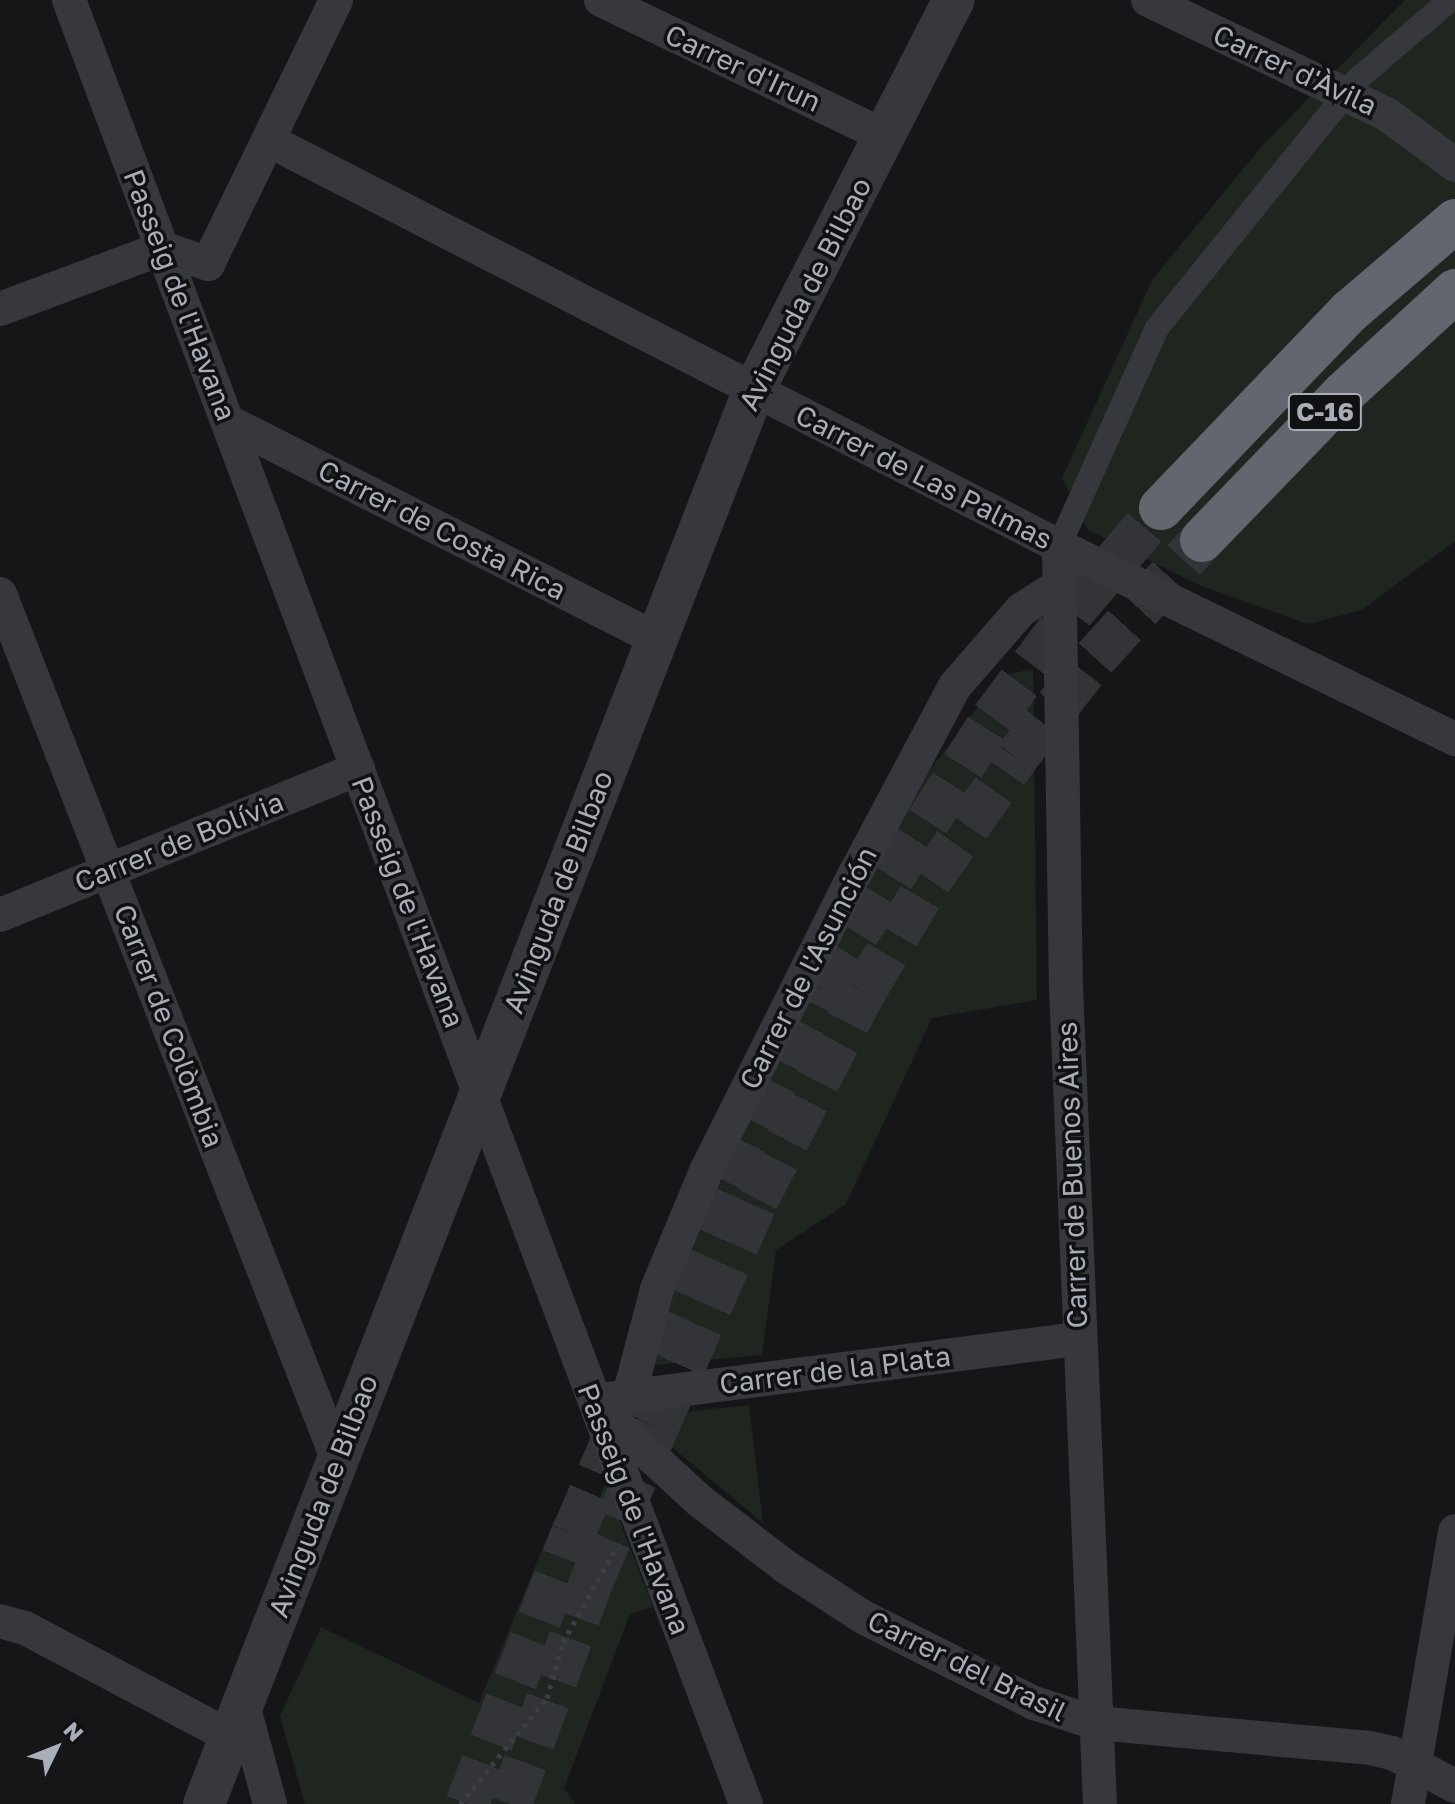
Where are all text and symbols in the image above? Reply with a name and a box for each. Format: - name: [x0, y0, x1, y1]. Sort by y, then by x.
- street label: Carrer d'Irun: [660, 17, 826, 119]
- street label: Carrer d'Àvila: [1208, 17, 1382, 123]
- street label: Passeig de l'Havana: [117, 165, 243, 425]
- street label: Avinguda de Bilbao: [732, 172, 878, 416]
- road number: C-16: [1287, 390, 1363, 434]
- street label: Carrer de Las Palmas: [790, 398, 1058, 556]
- street label: Carrer de Costa Rica: [313, 453, 571, 607]
- street label: Avinguda de Bilbao: [496, 766, 620, 1018]
- street label: Passeig de l'Havana: [345, 772, 471, 1032]
- street label: Carrer de Bolívia: [70, 785, 288, 899]
- street label: Carrer de l'Asunción: [732, 841, 884, 1095]
- street label: Carrer de Colòmbia: [107, 900, 231, 1152]
- street label: Carrer de Buenos Aires: [1050, 1021, 1094, 1329]
- street label: Carrer de la Plata: [717, 1339, 953, 1401]
- street label: Avinguda de Bilbao: [261, 1370, 385, 1622]
- street label: Passeig de l'Havana: [571, 1379, 697, 1639]
- street label: Carrer del Brasil: [862, 1603, 1072, 1729]
- north arrow: [16, 1708, 96, 1788]
- text: N: [58, 1716, 89, 1747]

